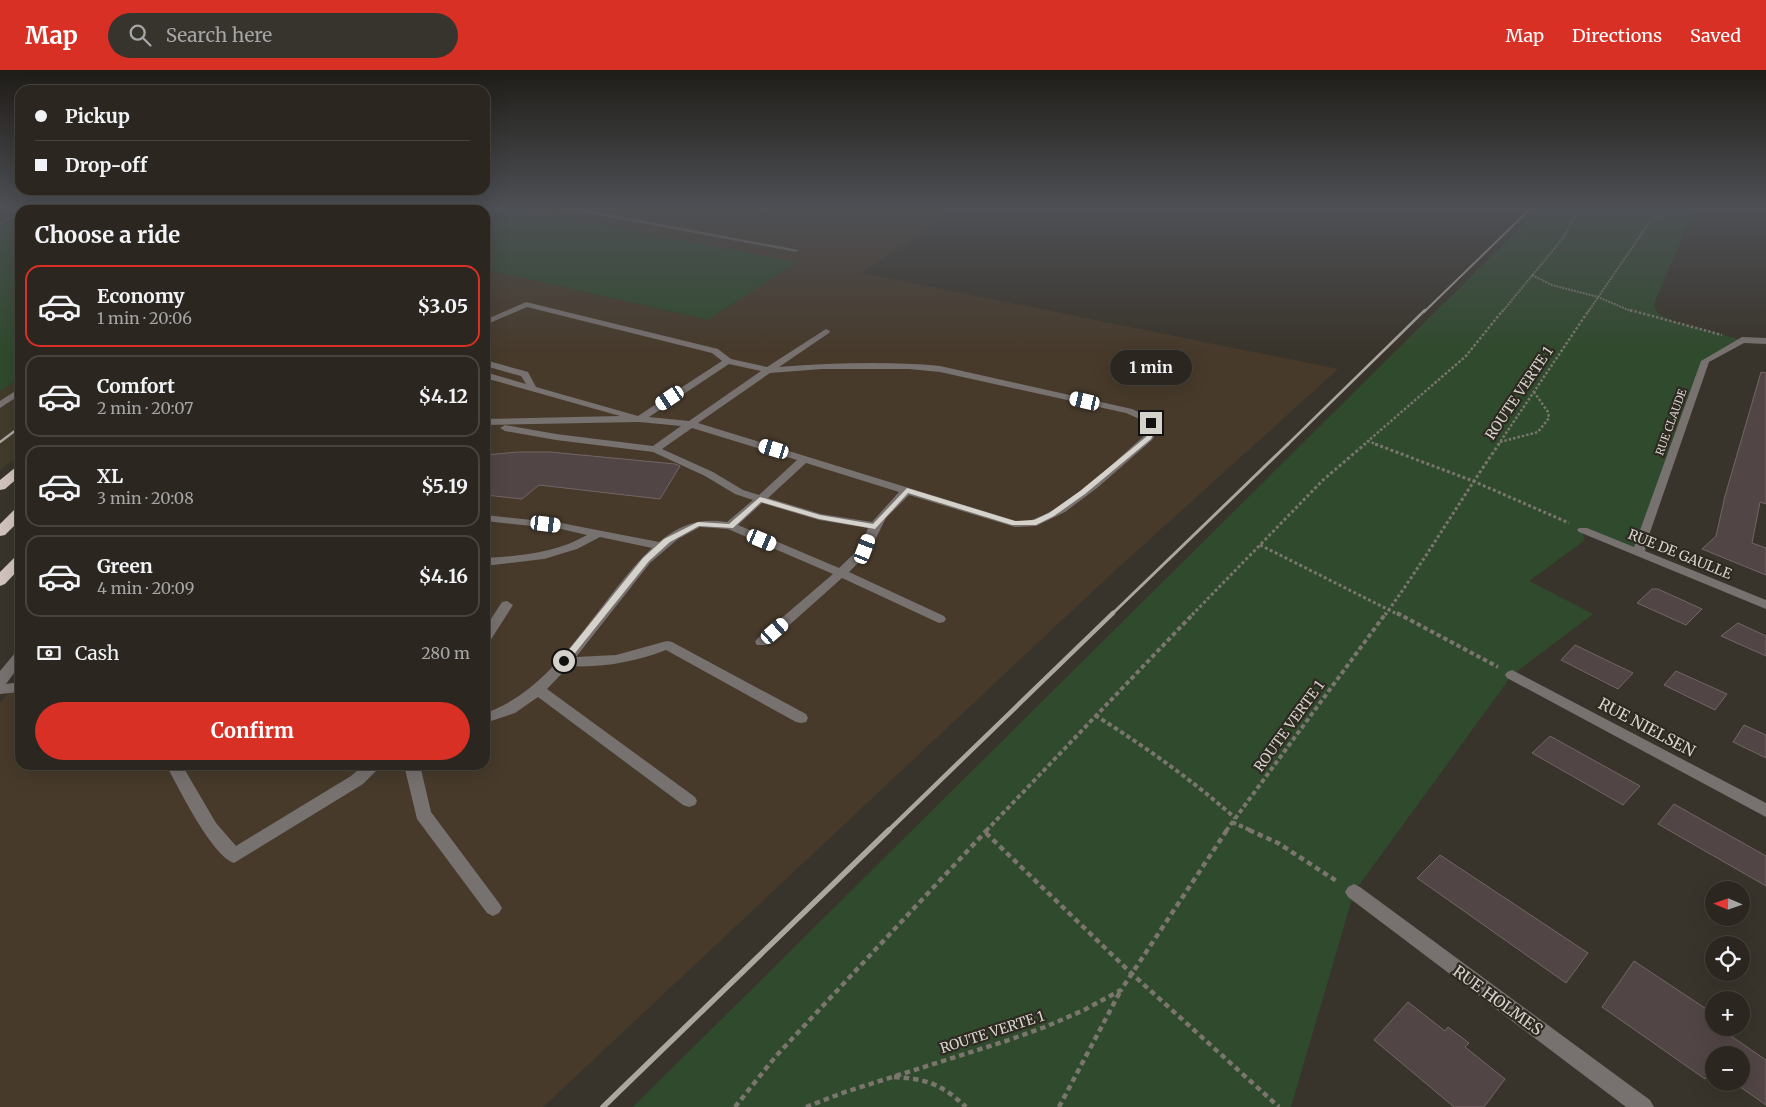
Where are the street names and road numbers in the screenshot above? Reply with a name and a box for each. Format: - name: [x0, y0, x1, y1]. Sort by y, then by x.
- street label: ROUTE VERTE 1: [1481, 343, 1557, 443]
- street label: RUE CLAUDE: [1652, 387, 1690, 457]
- street label: RUE DE GAULLE: [1626, 525, 1734, 583]
- street label: ROUTE VERTE 1: [1250, 677, 1328, 775]
- street label: RUE NIELSEN: [1595, 693, 1699, 761]
- street label: RUE HOLMES: [1449, 961, 1547, 1039]
- street label: ROUTE VERTE 1: [938, 1007, 1046, 1057]

